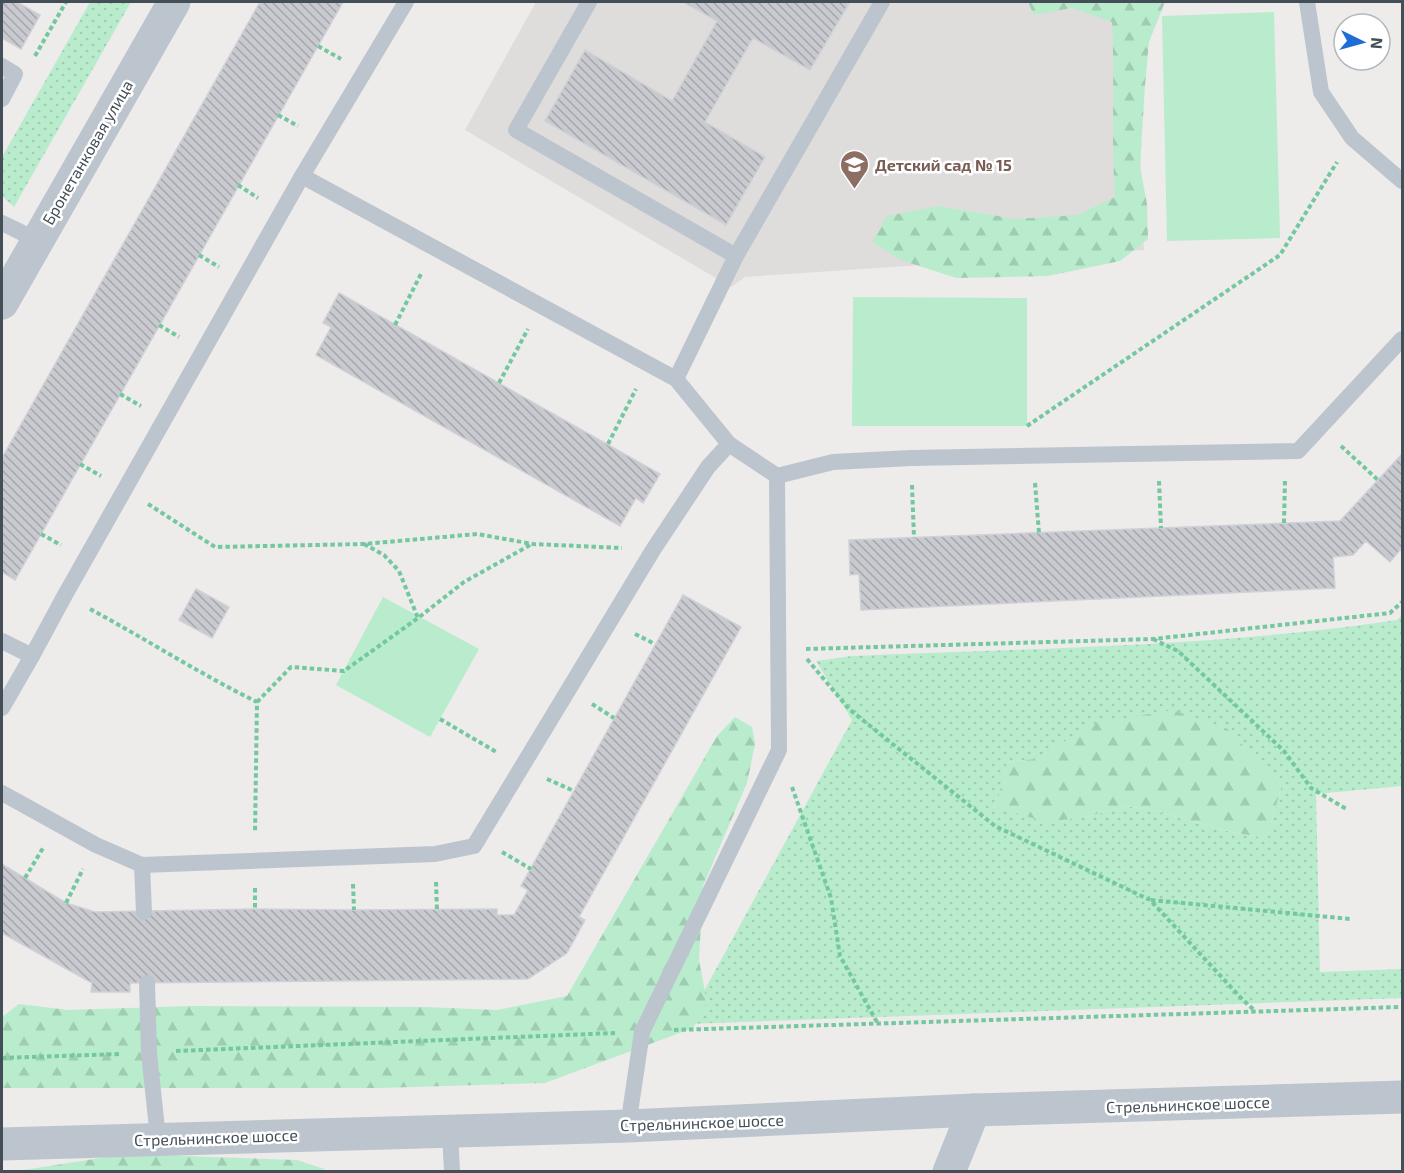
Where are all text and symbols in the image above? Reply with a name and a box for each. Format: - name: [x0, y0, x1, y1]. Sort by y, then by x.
- north arrow: [1332, 12, 1392, 72]
- text: N: [1367, 37, 1387, 50]
- street label: Бронетанковая улица: [38, 76, 137, 228]
- school or university icon: Детский сад № 15: [838, 148, 870, 190]
- place label: Детский сад № 15: [875, 155, 1012, 174]
- street label: Стрельнинское шоссе: [1106, 1092, 1270, 1116]
- street label: Стрельнинское шоссе: [620, 1110, 784, 1134]
- street label: Стрельнинское шоссе: [134, 1125, 298, 1149]

